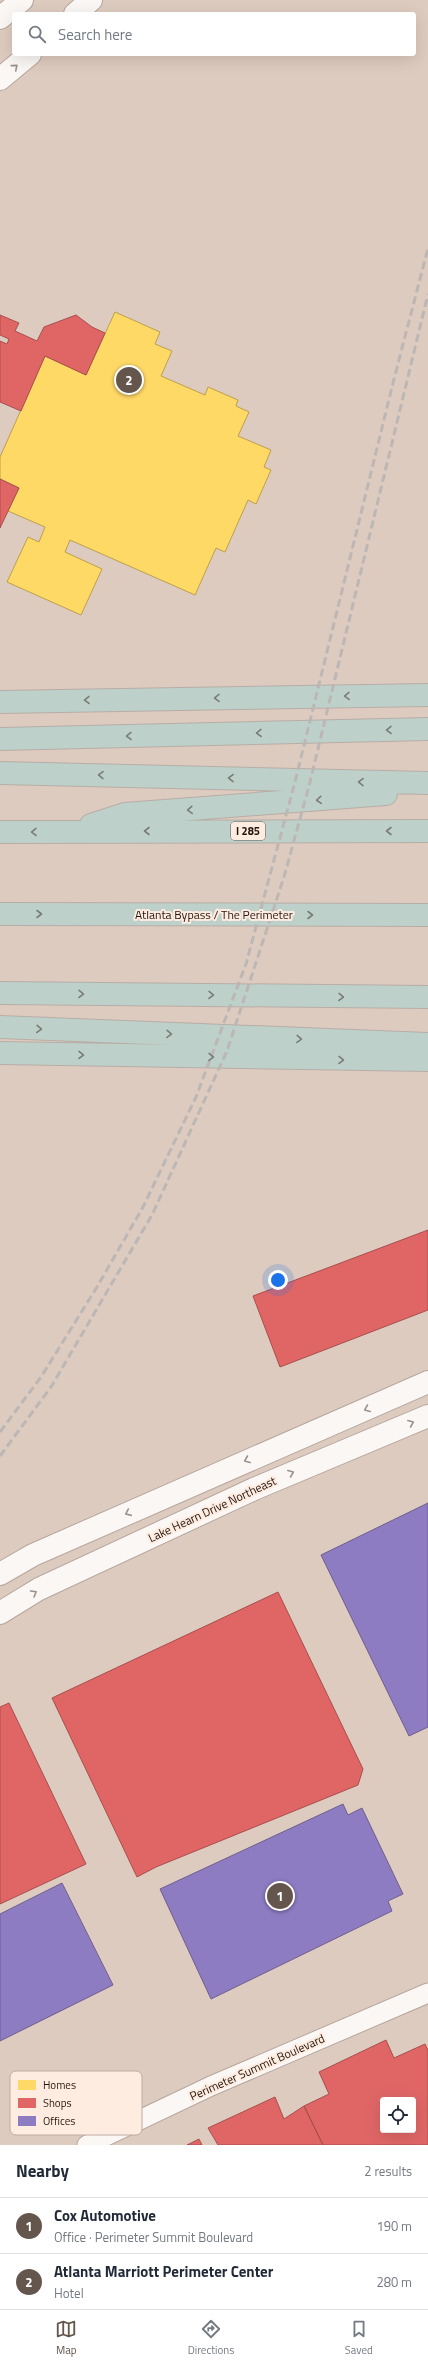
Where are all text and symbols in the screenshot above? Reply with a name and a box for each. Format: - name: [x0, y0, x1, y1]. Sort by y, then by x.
- search box: [12, 12, 416, 56]
- icon: search: [26, 23, 48, 45]
- text: Search here: [58, 23, 132, 46]
- one-way arrow: [11, 64, 18, 71]
- pin: 2: [116, 365, 142, 395]
- one-way arrow: [344, 692, 350, 701]
- one-way arrow: [214, 694, 220, 703]
- one-way arrow: [84, 696, 90, 705]
- one-way arrow: [386, 726, 392, 734]
- one-way arrow: [256, 729, 262, 737]
- one-way arrow: [126, 732, 132, 740]
- one-way arrow: [98, 771, 104, 780]
- one-way arrow: [228, 774, 234, 783]
- one-way arrow: [358, 777, 364, 786]
- one-way arrow: [316, 795, 322, 804]
- one-way arrow: [187, 805, 193, 814]
- road number: I 285: [231, 822, 265, 840]
- one-way arrow: [144, 827, 150, 835]
- one-way arrow: [386, 827, 392, 835]
- one-way arrow: [31, 828, 37, 836]
- street label: Atlanta Bypass / The Perimeter: [135, 905, 293, 924]
- one-way arrow: [36, 910, 42, 918]
- one-way arrow: [307, 911, 313, 919]
- one-way arrow: [78, 990, 84, 998]
- one-way arrow: [208, 991, 214, 999]
- one-way arrow: [338, 992, 344, 1001]
- one-way arrow: [36, 1025, 42, 1033]
- one-way arrow: [166, 1030, 172, 1038]
- one-way arrow: [296, 1035, 302, 1043]
- one-way arrow: [78, 1051, 84, 1059]
- one-way arrow: [208, 1053, 214, 1062]
- one-way arrow: [338, 1056, 344, 1064]
- your location: [268, 1270, 288, 1290]
- one-way arrow: [363, 1404, 370, 1412]
- one-way arrow: [407, 1420, 414, 1428]
- one-way arrow: [244, 1456, 251, 1464]
- one-way arrow: [288, 1470, 295, 1478]
- street label: Lake Hearn Drive Northeast: [145, 1471, 280, 1547]
- one-way arrow: [125, 1508, 132, 1516]
- one-way arrow: [29, 1590, 37, 1597]
- pin: 1: [267, 1881, 293, 1911]
- street label: Perimeter Summit Boulevard: [186, 2029, 328, 2105]
- legend: [10, 2071, 142, 2135]
- text: Homes: [43, 2077, 76, 2093]
- text: Shops: [43, 2095, 72, 2111]
- map controls: [380, 2097, 416, 2133]
- button: locate: [380, 2097, 416, 2133]
- text: Offices: [43, 2113, 75, 2129]
- text: Nearby: [16, 2158, 69, 2184]
- text: 2 results: [364, 2161, 412, 2181]
- text: Cox Automotive: [54, 2204, 156, 2227]
- text: 1: [25, 2216, 33, 2236]
- text: 190 m: [376, 2216, 412, 2236]
- text: Office · Perimeter Summit Boulevard: [54, 2227, 253, 2247]
- text: Atlanta Marriott Perimeter Center: [54, 2260, 273, 2283]
- text: 2: [25, 2272, 33, 2292]
- text: 280 m: [376, 2272, 412, 2292]
- text: Hotel: [54, 2283, 84, 2303]
- tab: Map: [55, 2318, 77, 2358]
- tab: Directions: [188, 2318, 234, 2358]
- tab: Saved: [345, 2318, 373, 2358]

